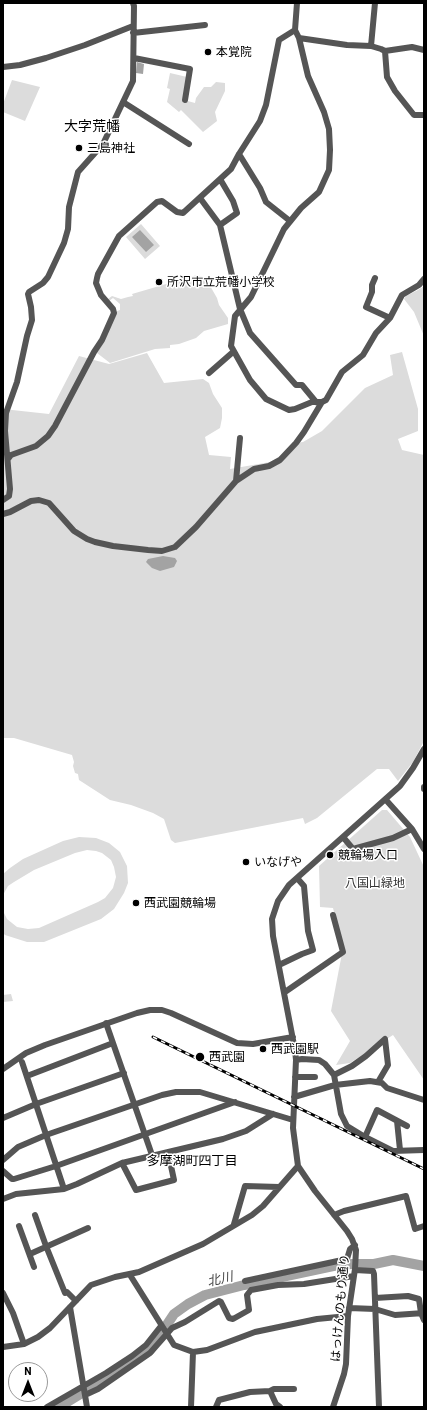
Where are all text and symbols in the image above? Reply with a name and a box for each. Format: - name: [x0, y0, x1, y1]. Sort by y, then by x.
- place label: 本覚院: [216, 45, 252, 59]
- marker: 本覚院: [203, 47, 213, 57]
- district label: 大字荒幡: [64, 118, 120, 134]
- place label: 三島神社: [87, 141, 135, 155]
- marker: 三島神社: [74, 143, 84, 153]
- place label: 所沢市立荒幡小学校: [167, 275, 275, 289]
- marker: 所沢市立荒幡小学校: [154, 277, 164, 287]
- place label: 競輪場入口: [338, 848, 398, 862]
- marker: 競輪場入口: [325, 850, 335, 860]
- place label: いなげや: [254, 855, 302, 869]
- marker: いなげや: [241, 857, 251, 867]
- park label: 八国山緑地: [345, 876, 405, 890]
- place label: 西武園競輪場: [144, 896, 216, 910]
- marker: 西武園競輪場: [131, 898, 141, 908]
- place label: 西武園駅: [271, 1042, 319, 1056]
- marker: 西武園駅: [258, 1044, 268, 1054]
- place label: 西武園: [209, 1050, 245, 1064]
- marker: 西武園: [194, 1051, 206, 1063]
- district label: 多摩湖町四丁目: [147, 1153, 237, 1169]
- street label: はっけんのもり通り: [328, 1254, 352, 1362]
- water label: 北川: [206, 1268, 234, 1290]
- north arrow: [8, 1362, 48, 1402]
- text: N: [24, 1364, 32, 1377]

